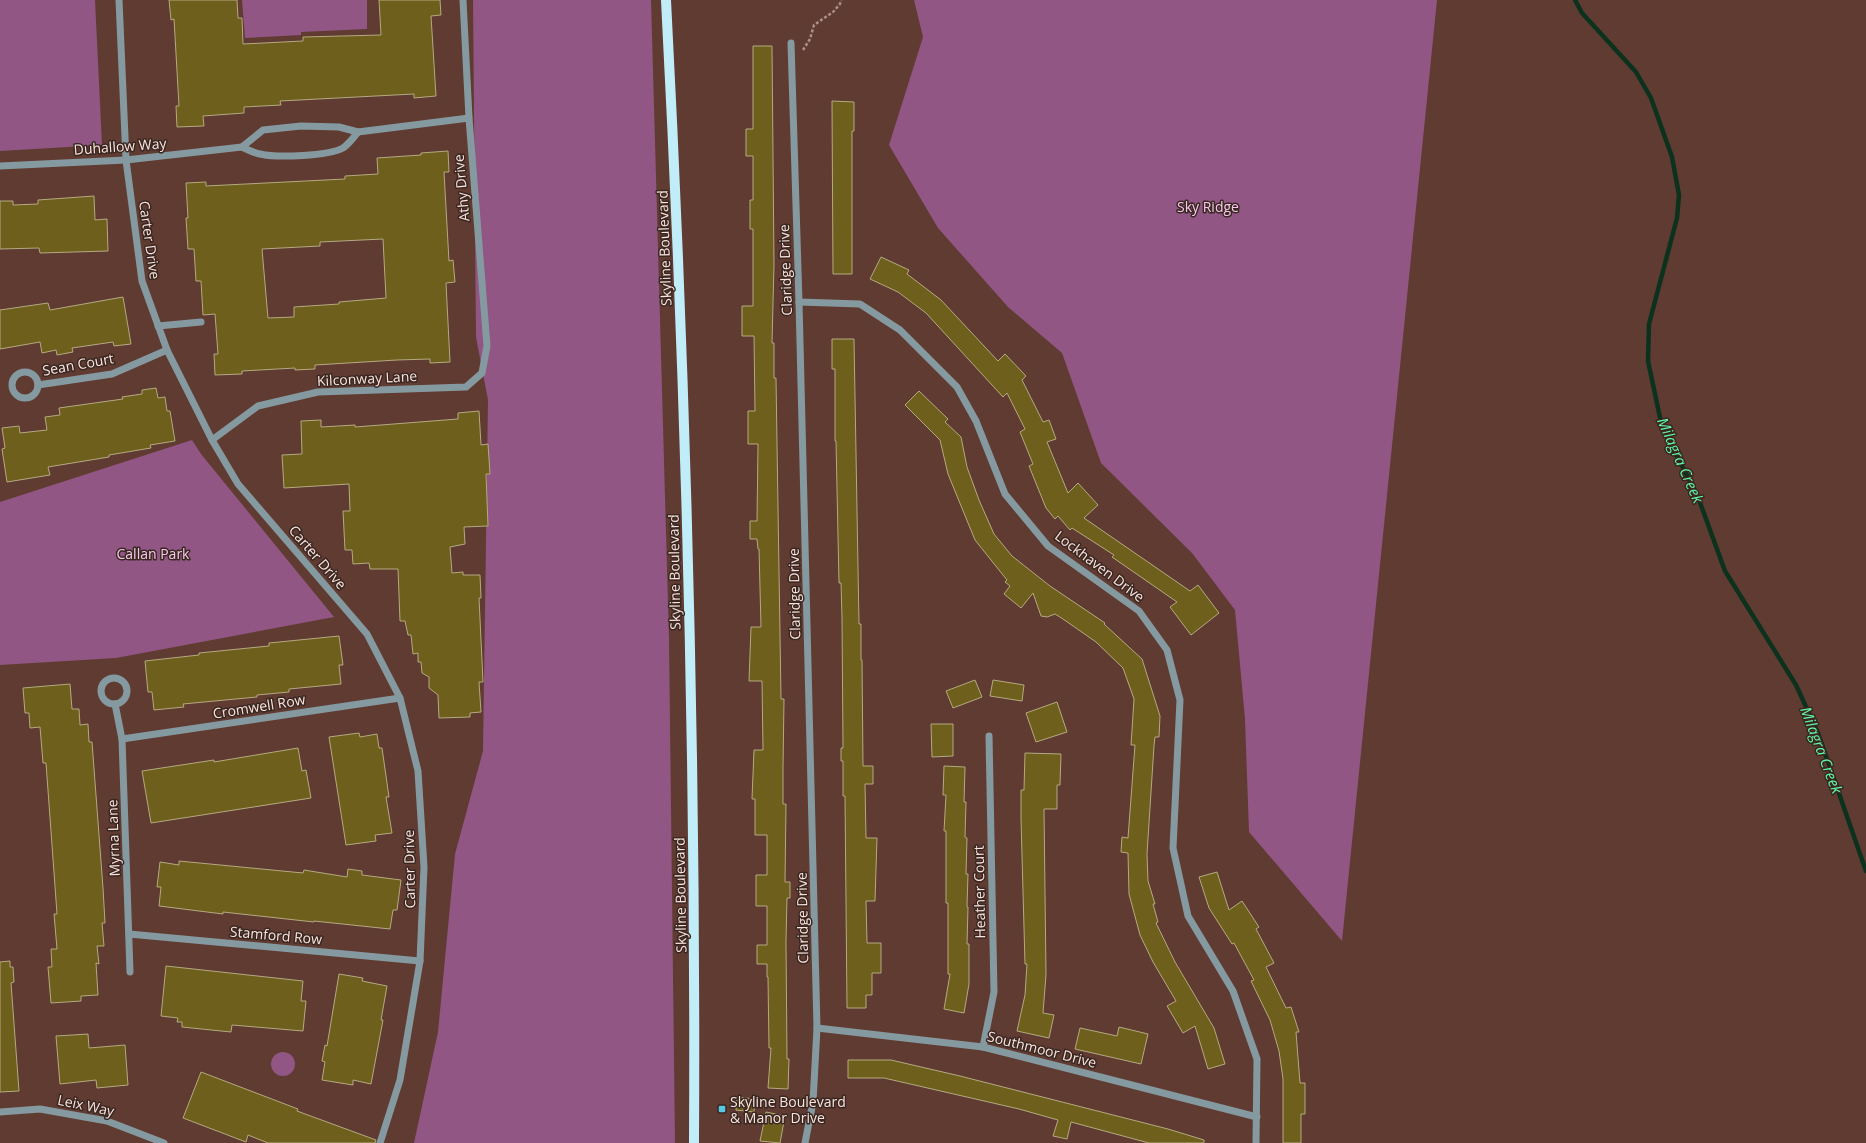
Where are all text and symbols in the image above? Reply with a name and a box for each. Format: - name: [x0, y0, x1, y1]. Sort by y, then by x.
- street label: Duhallow Way: [73, 133, 168, 159]
- street label: Athy Drive: [449, 153, 473, 222]
- street label: Skyline Boulevard: [652, 190, 676, 306]
- park label: Sky Ridge: [1177, 197, 1239, 216]
- street label: Carter Drive: [135, 200, 165, 280]
- street label: Claridge Drive: [774, 224, 796, 316]
- street label: Sean Court: [41, 348, 115, 380]
- street label: Kilconway Lane: [316, 366, 418, 390]
- water label: Milagra Creek: [1653, 414, 1709, 507]
- street label: Skyline Boulevard: [663, 514, 685, 630]
- street label: Carter Drive: [285, 521, 351, 593]
- street label: Lockhaven Drive: [1051, 526, 1149, 606]
- park label: Callan Park: [117, 544, 190, 563]
- street label: Claridge Drive: [784, 548, 804, 640]
- street label: Cromwell Row: [211, 689, 307, 723]
- water label: Milagra Creek: [1796, 704, 1848, 797]
- street label: Myrna Lane: [102, 799, 124, 877]
- street label: Carter Drive: [399, 829, 419, 909]
- street label: Skyline Boulevard: [669, 837, 691, 953]
- street label: Heather Court: [969, 845, 989, 939]
- street label: Claridge Drive: [792, 872, 812, 964]
- street label: Stamford Row: [229, 922, 323, 949]
- street label: Southmoor Drive: [986, 1026, 1099, 1072]
- street label: Leix Way: [56, 1090, 117, 1120]
- place label: Skyline Boulevard & Manor Drive: [730, 1092, 846, 1127]
- marker: Skyline Boulevard & Manor Drive: [717, 1104, 727, 1114]

